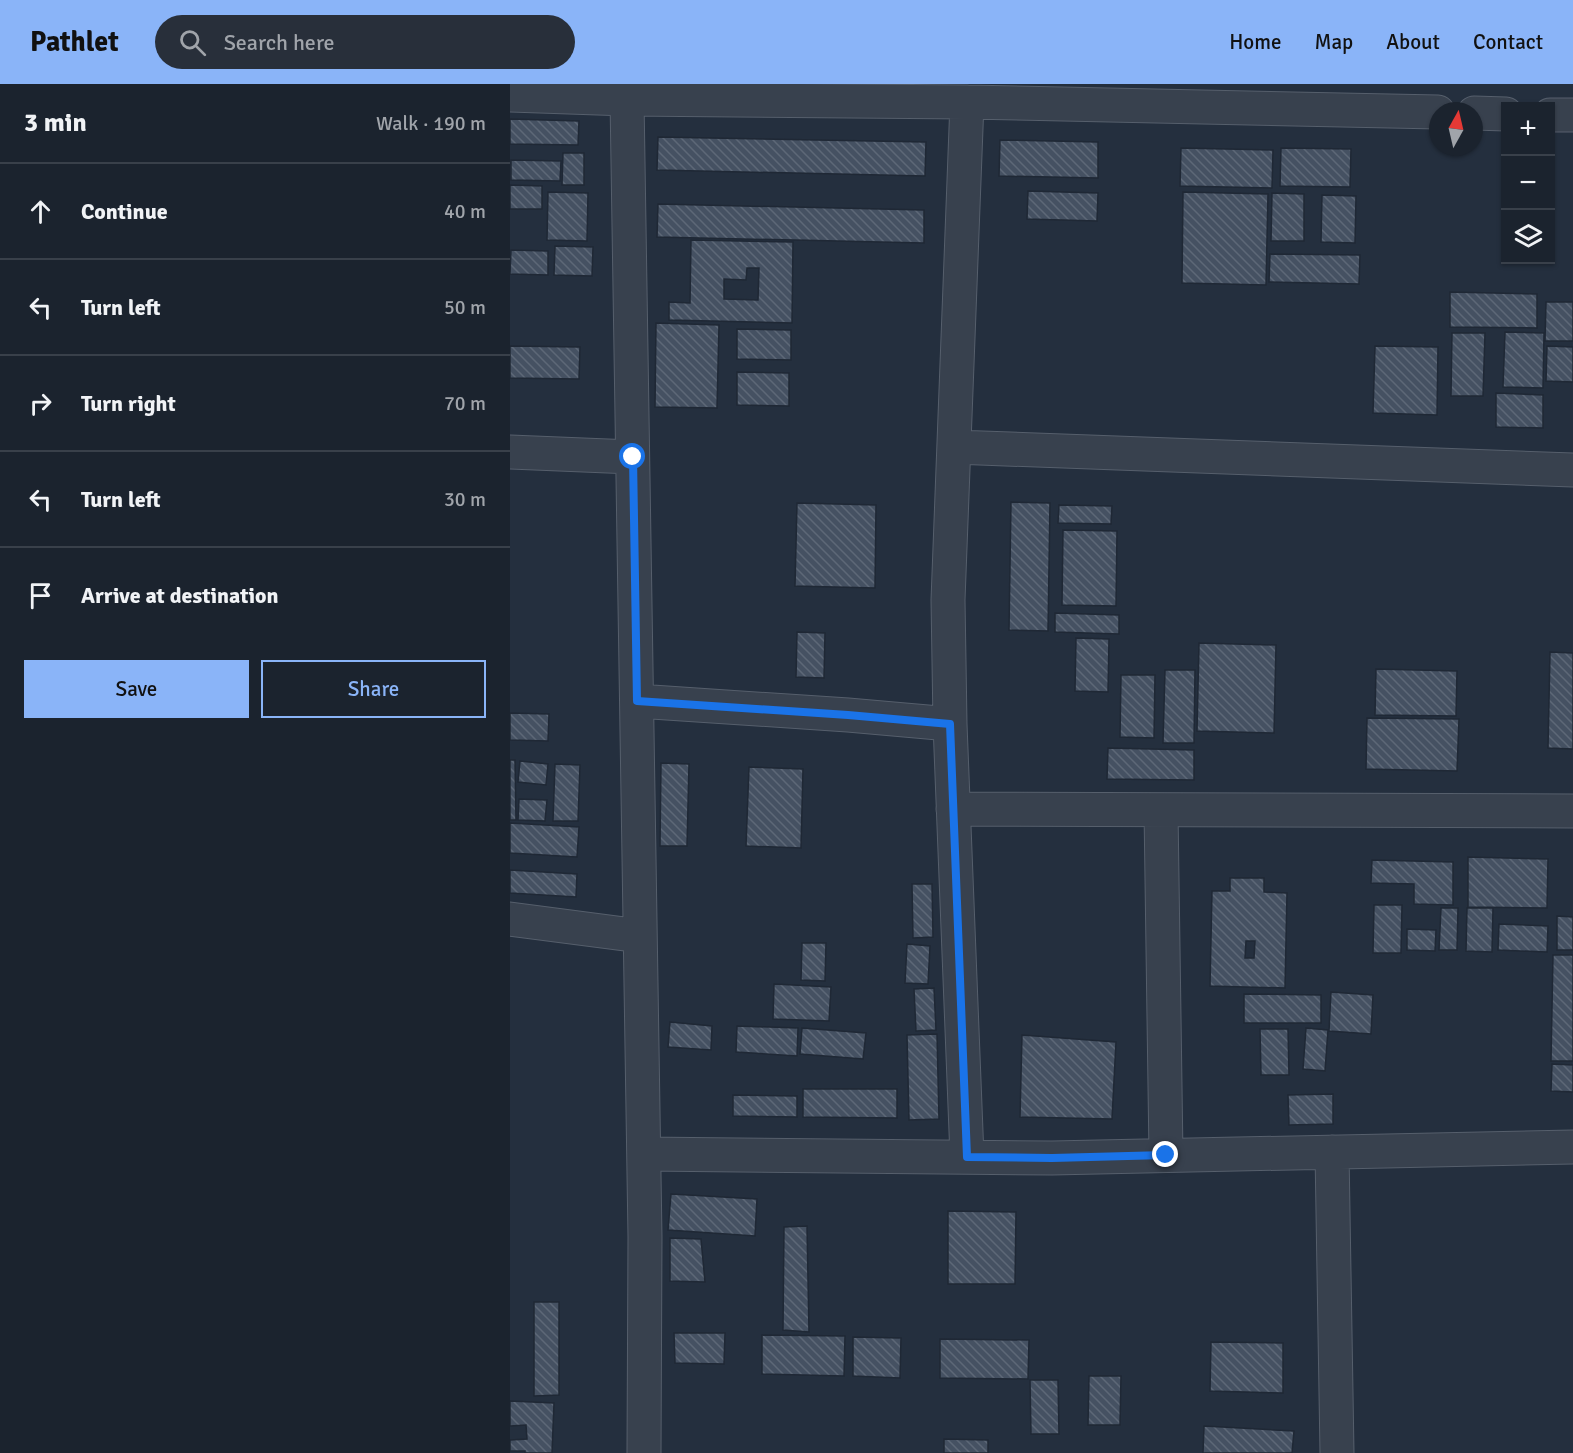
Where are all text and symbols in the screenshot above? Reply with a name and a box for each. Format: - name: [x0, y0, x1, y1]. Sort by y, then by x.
- search box: [155, 15, 575, 69]
- text: Pathlet: [30, 25, 119, 59]
- icon: search: [176, 26, 209, 59]
- text: Search here: [224, 29, 335, 56]
- text: Home: [1229, 29, 1282, 55]
- text: Map: [1315, 29, 1353, 55]
- text: About: [1386, 29, 1440, 55]
- text: Contact: [1473, 29, 1543, 55]
- north arrow: [1429, 102, 1483, 156]
- map controls: [1501, 102, 1555, 264]
- button: +: [1501, 102, 1555, 156]
- text: 3 min: [24, 107, 87, 139]
- text: Walk · 190 m: [376, 111, 486, 136]
- button: −: [1501, 156, 1555, 210]
- icon: ahead: [24, 195, 57, 228]
- text: Continue: [81, 198, 168, 225]
- text: 40 m: [444, 199, 486, 224]
- button: layers: [1501, 210, 1555, 264]
- icon: left: [24, 291, 57, 324]
- text: Turn left: [81, 294, 161, 321]
- text: 50 m: [444, 295, 486, 320]
- icon: right: [24, 387, 57, 420]
- text: Turn right: [81, 390, 176, 417]
- text: 70 m: [444, 391, 486, 416]
- route start: [619, 443, 645, 469]
- icon: left: [24, 483, 57, 516]
- text: Turn left: [81, 486, 161, 513]
- text: 30 m: [444, 487, 486, 512]
- icon: arrive: [24, 579, 57, 612]
- text: Arrive at destination: [81, 582, 278, 609]
- button: Save: [24, 660, 249, 718]
- button: Share: [261, 660, 486, 718]
- route end: [1152, 1141, 1178, 1167]

